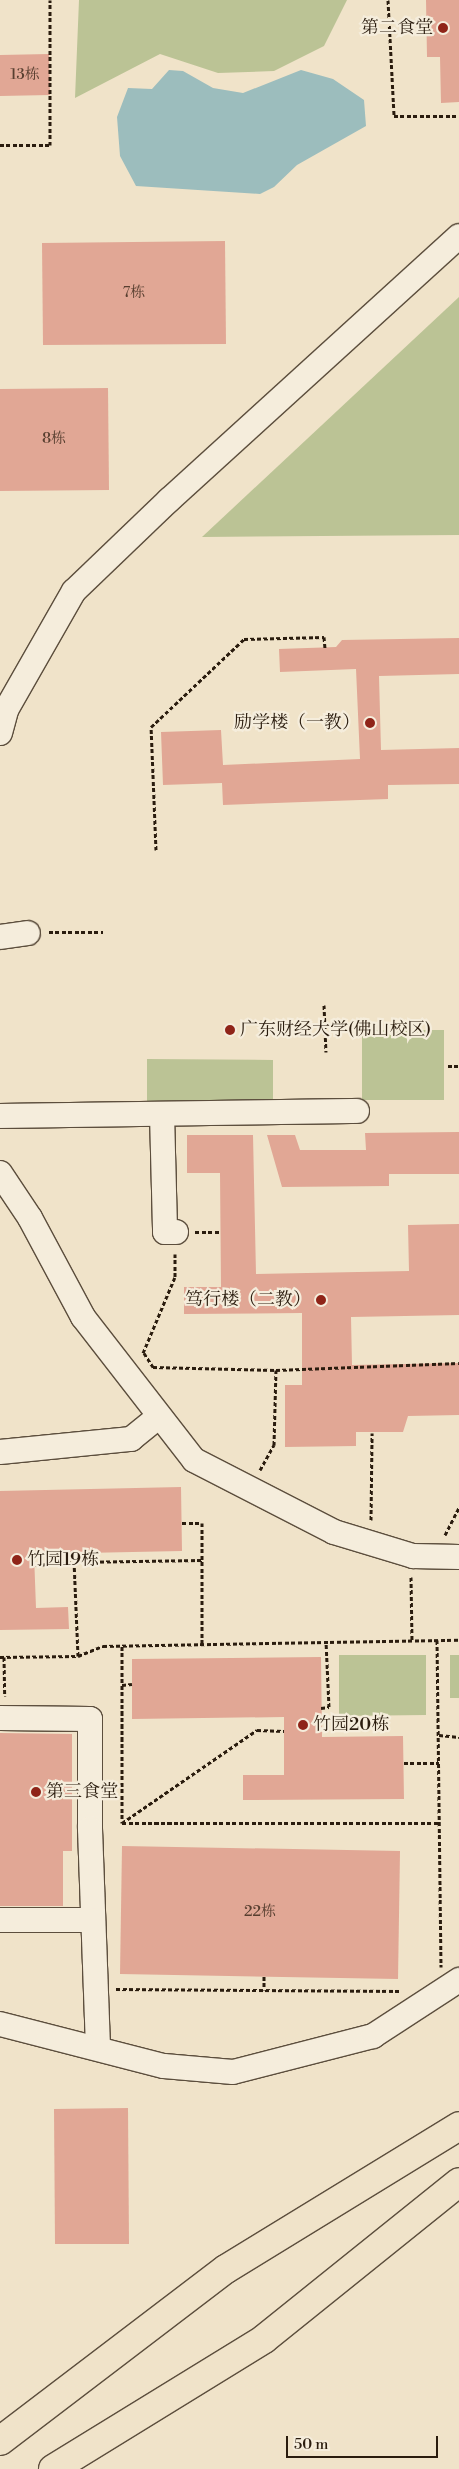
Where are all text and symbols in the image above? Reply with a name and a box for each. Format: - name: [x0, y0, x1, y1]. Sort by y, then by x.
- place label: 第二食堂: [361, 17, 433, 39]
- marker: 第二食堂: [437, 22, 449, 34]
- house number: 13栋: [10, 66, 40, 84]
- house number: 7栋: [123, 284, 145, 302]
- house number: 8栋: [42, 430, 66, 448]
- place label: 励学楼（一教）: [234, 712, 360, 734]
- marker: 励学楼（一教）: [364, 717, 376, 729]
- place label: 广东财经大学(佛山校区): [240, 1019, 431, 1041]
- marker: 广东财经大学(佛山校区): [224, 1024, 236, 1036]
- place label: 笃行楼（二教）: [185, 1289, 311, 1311]
- marker: 笃行楼（二教）: [315, 1294, 327, 1306]
- place label: 竹园19栋: [27, 1549, 99, 1571]
- marker: 竹园19栋: [11, 1554, 23, 1566]
- place label: 竹园20栋: [313, 1714, 389, 1736]
- marker: 竹园20栋: [297, 1719, 309, 1731]
- place label: 第三食堂: [46, 1781, 118, 1803]
- marker: 第三食堂: [30, 1786, 42, 1798]
- house number: 22栋: [244, 1903, 276, 1921]
- scale bar: [289, 2426, 442, 2458]
- text: 50 m: [294, 2435, 328, 2454]

